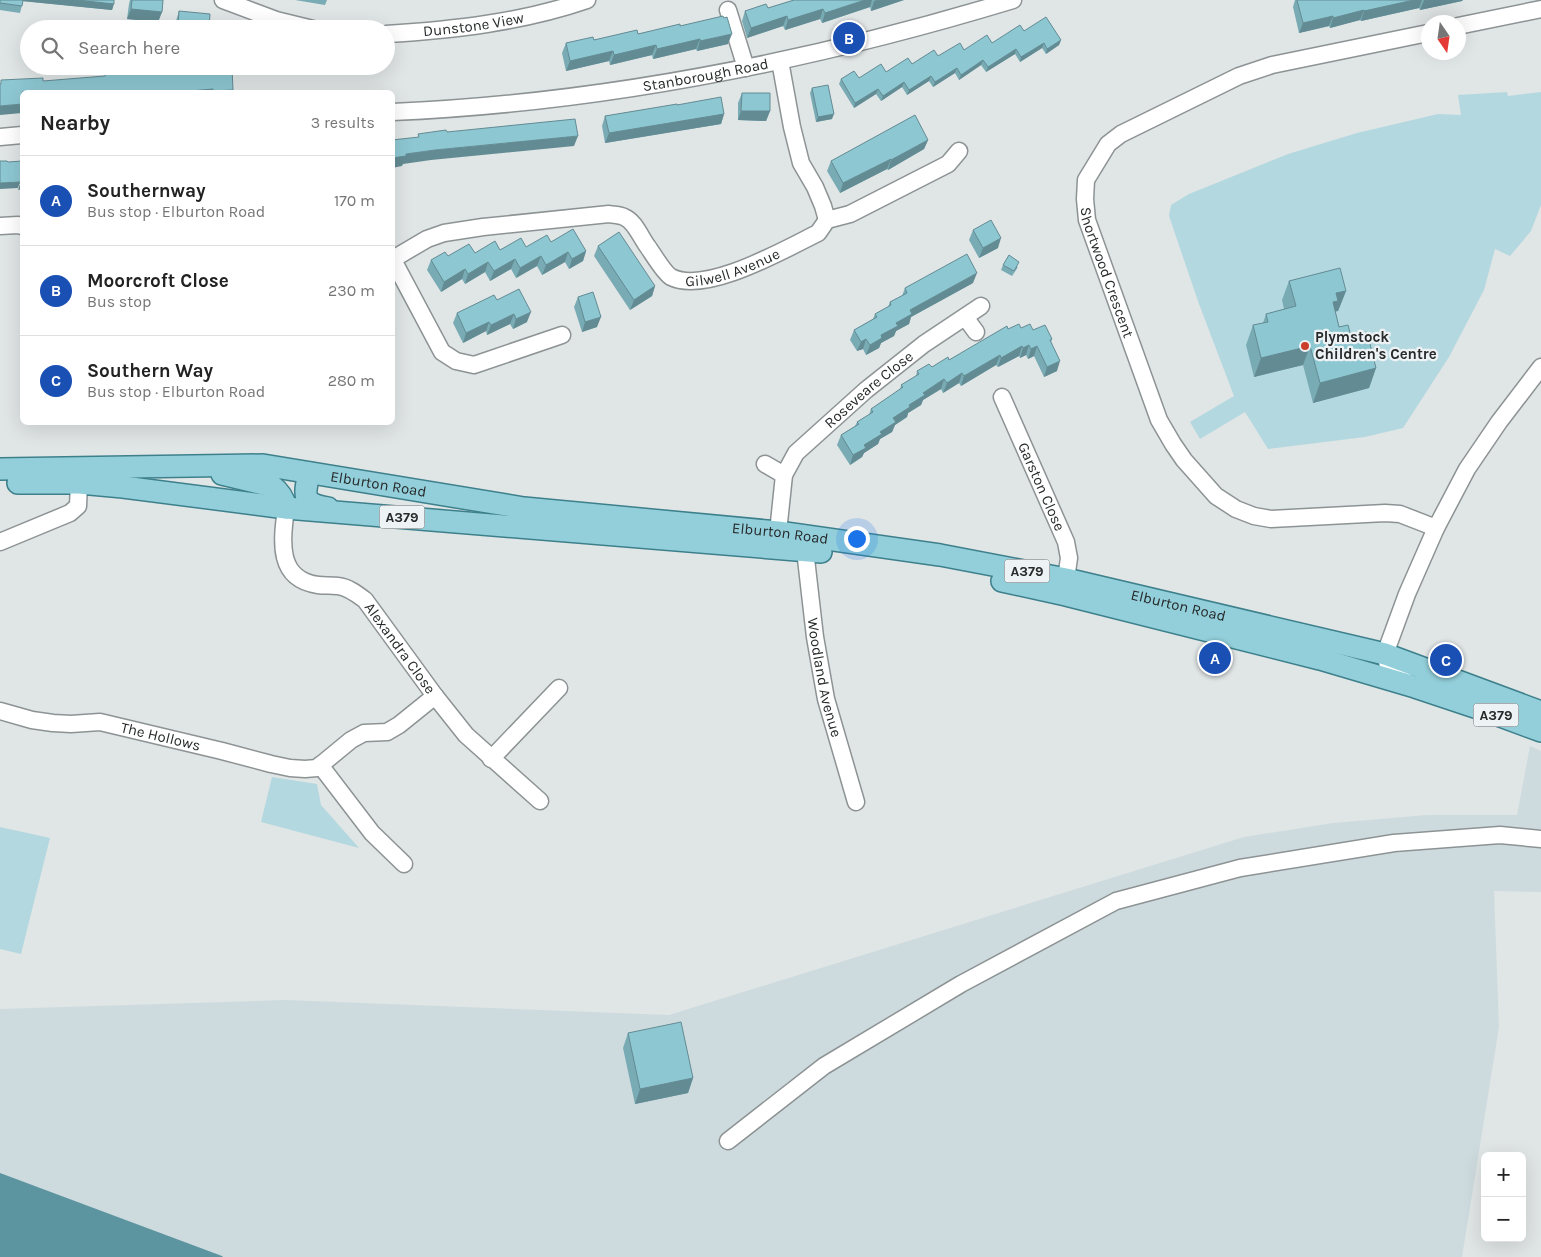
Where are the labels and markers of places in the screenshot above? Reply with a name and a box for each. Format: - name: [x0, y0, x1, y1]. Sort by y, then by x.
- pin: B: [833, 19, 865, 57]
- place label: Plymstock Children's Centre: [1315, 328, 1437, 363]
- marker: Plymstock Children's Centre: [1299, 340, 1311, 352]
- pin: A: [1199, 639, 1231, 677]
- pin: C: [1430, 641, 1462, 679]

